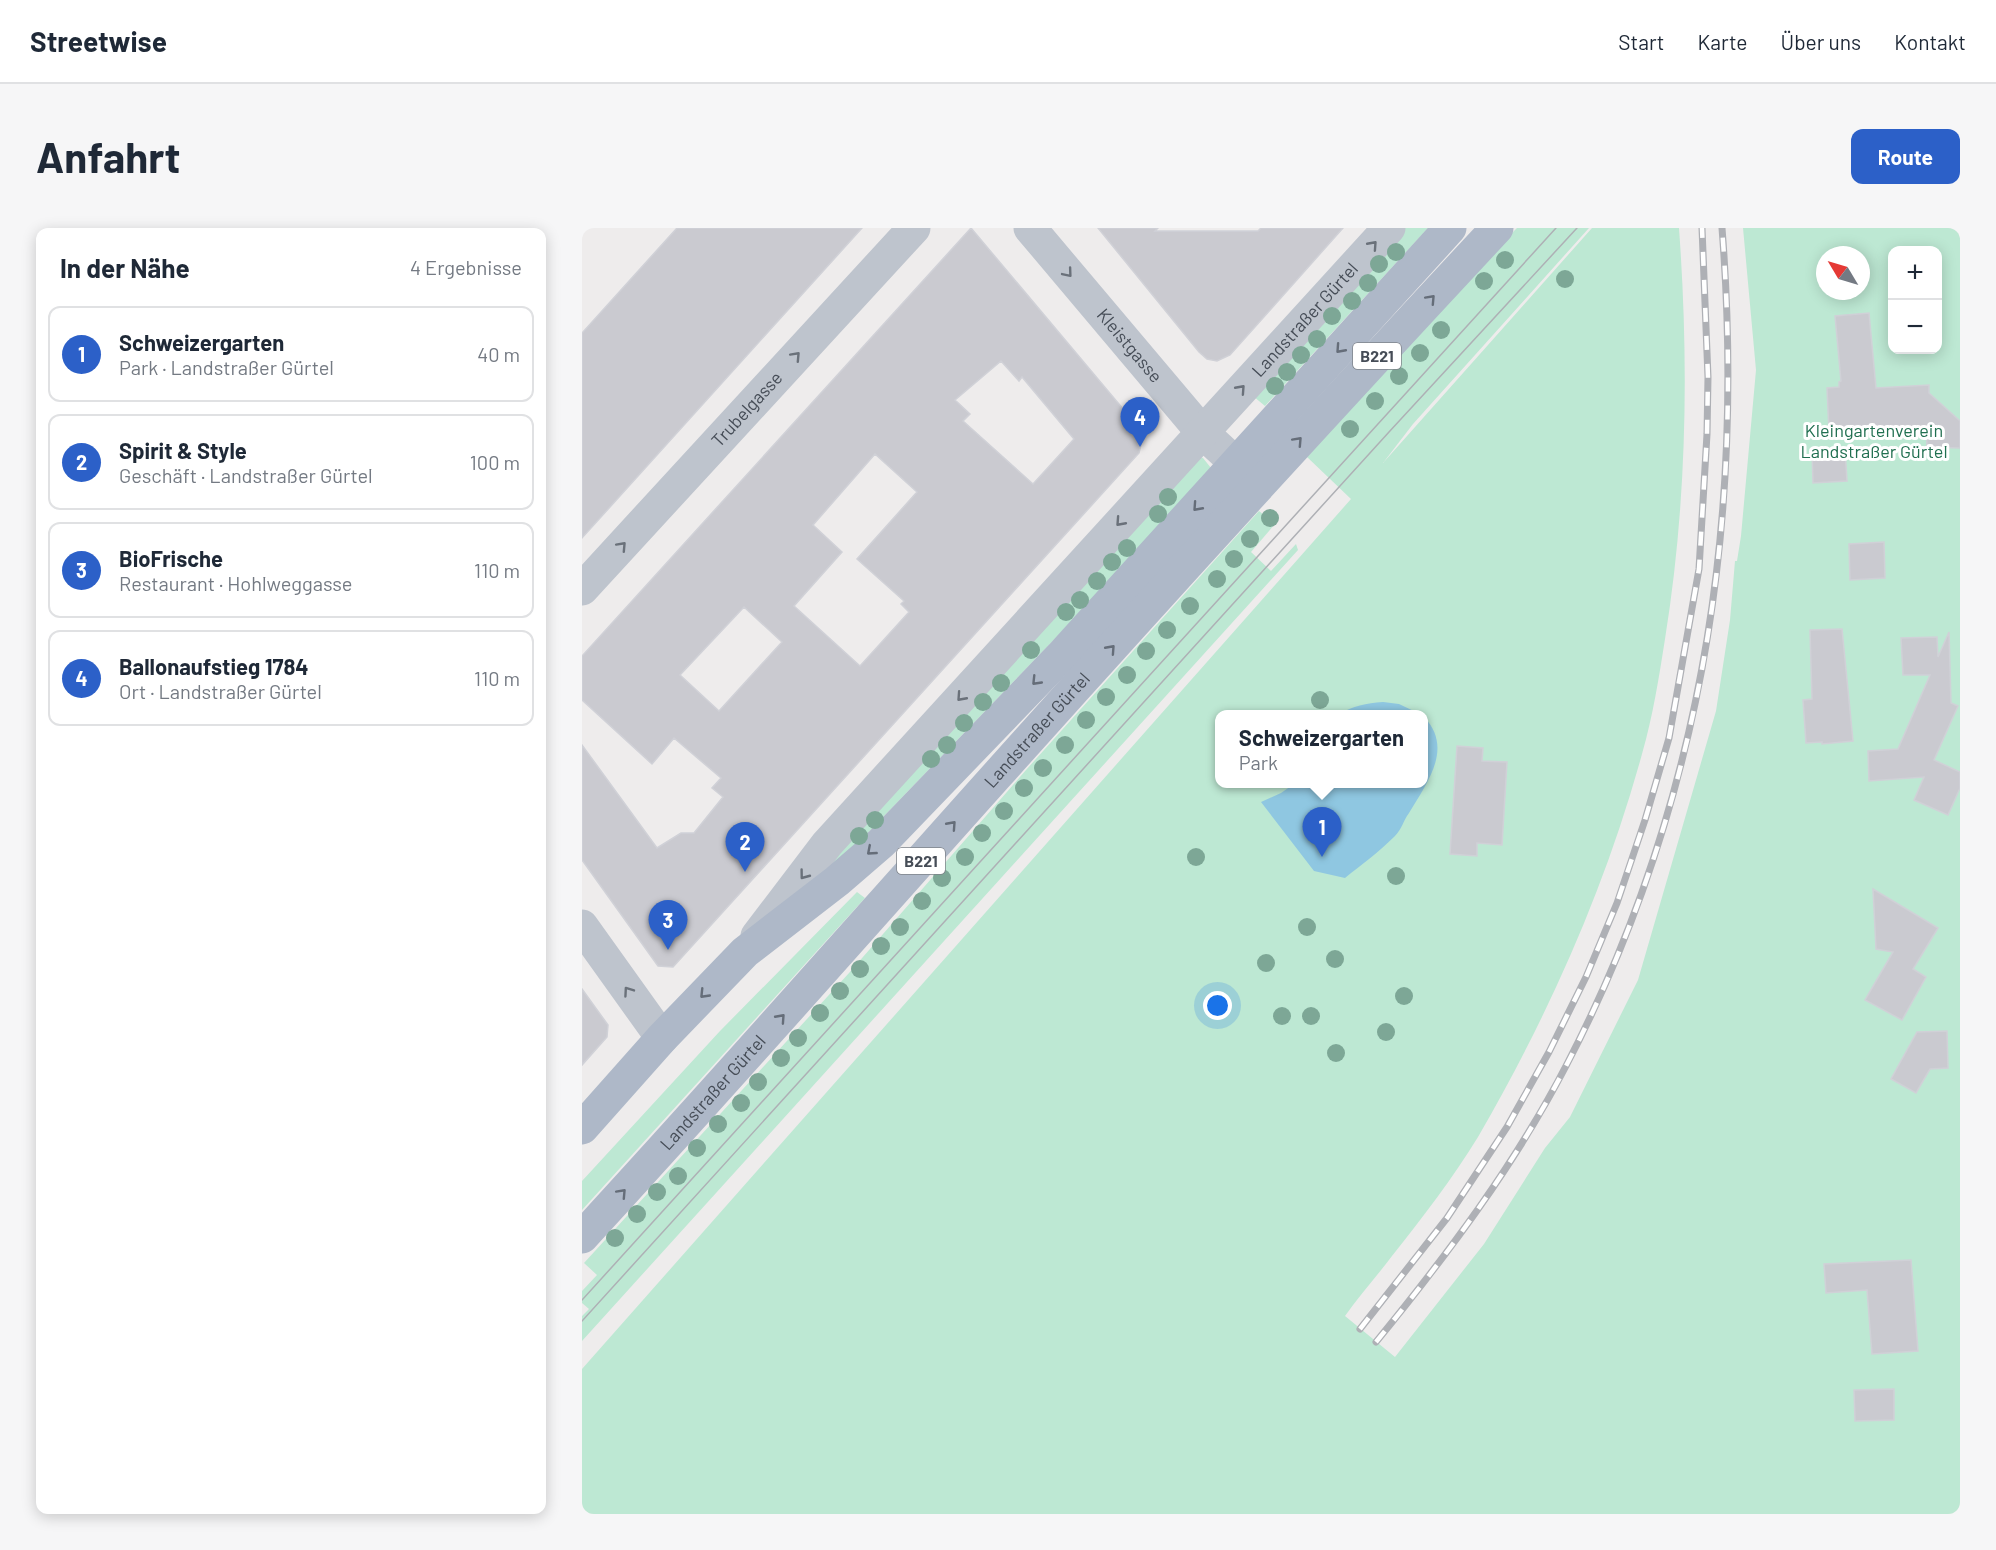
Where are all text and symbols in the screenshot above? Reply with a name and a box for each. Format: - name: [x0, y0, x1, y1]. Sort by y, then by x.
- text: Streetwise: [30, 24, 167, 58]
- text: Start: [1618, 29, 1665, 54]
- text: Karte: [1698, 29, 1748, 54]
- text: Über uns: [1781, 29, 1861, 54]
- text: Kontakt: [1894, 29, 1966, 54]
- button: Route: [1851, 129, 1960, 184]
- text: Anfahrt: [36, 131, 181, 181]
- one-way arrow: [1366, 241, 1377, 252]
- north arrow: [1816, 246, 1870, 300]
- map controls: [1888, 246, 1942, 354]
- button: +: [1888, 246, 1942, 300]
- text: In der Nähe: [60, 252, 190, 283]
- text: 4 Ergebnisse: [410, 255, 522, 279]
- street label: Landstraßer Gürtel: [1247, 257, 1362, 381]
- one-way arrow: [1061, 266, 1072, 277]
- one-way arrow: [1424, 295, 1435, 305]
- button: −: [1888, 300, 1942, 354]
- street label: Kleistgasse: [1093, 304, 1167, 387]
- text: Schweizergarten: [119, 329, 284, 355]
- text: 1: [78, 342, 85, 366]
- text: 40 m: [477, 342, 520, 366]
- one-way arrow: [1336, 342, 1347, 353]
- road number: B221: [1353, 343, 1401, 369]
- one-way arrow: [789, 352, 800, 363]
- text: Park · Landstraßer Gürtel: [119, 355, 334, 379]
- street label: Trubelgasse: [706, 367, 787, 451]
- one-way arrow: [1234, 385, 1245, 396]
- pin: 4: [1120, 398, 1160, 447]
- park label: Kleingartenverein Landstraßer Gürtel: [1800, 419, 1948, 462]
- text: Spirit & Style: [119, 437, 247, 463]
- one-way arrow: [1291, 438, 1302, 448]
- text: 2: [76, 450, 87, 474]
- text: 100 m: [470, 450, 520, 474]
- text: Geschäft · Landstraßer Gürtel: [119, 463, 373, 487]
- one-way arrow: [1193, 500, 1204, 511]
- one-way arrow: [1116, 515, 1127, 526]
- one-way arrow: [614, 542, 625, 553]
- text: BioFrische: [119, 545, 223, 571]
- text: 3: [76, 558, 87, 582]
- text: 110 m: [474, 558, 520, 582]
- text: Restaurant · Hohlweggasse: [119, 571, 353, 595]
- one-way arrow: [1104, 645, 1115, 656]
- text: Ballonaufstieg 1784: [119, 653, 309, 679]
- text: 4: [75, 666, 88, 690]
- text: 110 m: [474, 666, 520, 690]
- street label: Landstraßer Gürtel: [979, 668, 1094, 792]
- one-way arrow: [1033, 674, 1044, 685]
- text: Ort · Landstraßer Gürtel: [119, 679, 322, 703]
- one-way arrow: [957, 690, 968, 701]
- popup: [1215, 710, 1428, 788]
- text: Schweizergarten: [1239, 724, 1404, 750]
- text: Park: [1239, 750, 1278, 774]
- pin: 1: [1302, 808, 1342, 857]
- one-way arrow: [945, 821, 956, 832]
- pin: 2: [726, 822, 764, 872]
- one-way arrow: [867, 844, 878, 855]
- road number: B221: [897, 848, 945, 874]
- one-way arrow: [800, 868, 811, 879]
- pin: 3: [648, 900, 688, 950]
- one-way arrow: [624, 986, 635, 997]
- one-way arrow: [701, 987, 712, 998]
- your location: [1203, 991, 1232, 1020]
- one-way arrow: [774, 1014, 785, 1025]
- street label: Landstraßer Gürtel: [655, 1030, 770, 1154]
- one-way arrow: [614, 1190, 625, 1201]

